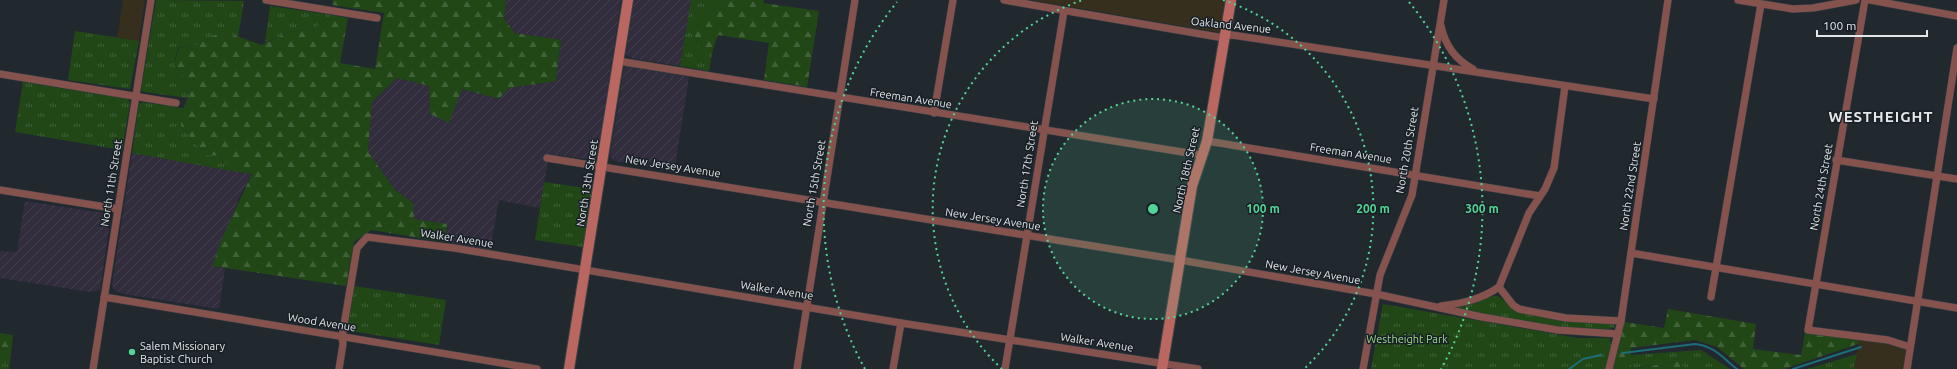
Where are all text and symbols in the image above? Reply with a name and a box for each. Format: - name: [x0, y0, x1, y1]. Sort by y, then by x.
- scale bar: [1817, 12, 1927, 38]
- street label: Oakland Avenue: [1190, 15, 1272, 35]
- text: 100 m: [1823, 19, 1856, 32]
- street label: Freeman Avenue: [869, 86, 953, 110]
- street label: North 20th Street: [1393, 105, 1421, 194]
- district label: WESTHEIGHT: [1829, 108, 1933, 125]
- street label: North 17th Street: [1014, 119, 1040, 208]
- street label: North 18th Street: [1170, 125, 1202, 214]
- street label: North 11th Street: [98, 138, 124, 227]
- street label: North 13th Street: [574, 138, 600, 227]
- street label: North 15th Street: [800, 138, 828, 227]
- street label: North 22nd Street: [1617, 140, 1643, 231]
- street label: Freeman Avenue: [1309, 141, 1393, 165]
- street label: North 24th Street: [1807, 142, 1835, 231]
- street label: New Jersey Avenue: [624, 153, 722, 179]
- centre of rings: [1146, 202, 1160, 216]
- text: 100 m: [1246, 202, 1280, 215]
- text: 200 m: [1356, 202, 1390, 215]
- text: 300 m: [1465, 202, 1499, 215]
- street label: New Jersey Avenue: [944, 206, 1042, 232]
- street label: Walker Avenue: [420, 226, 494, 250]
- street label: New Jersey Avenue: [1265, 258, 1361, 286]
- street label: Walker Avenue: [740, 278, 814, 302]
- street label: Wood Avenue: [287, 311, 357, 333]
- street label: Walker Avenue: [1060, 330, 1134, 354]
- park label: Westheight Park: [1366, 333, 1448, 345]
- place label: Salem Missionary Baptist Church: [140, 340, 226, 365]
- marker: Salem Missionary Baptist Church: [127, 347, 137, 357]

